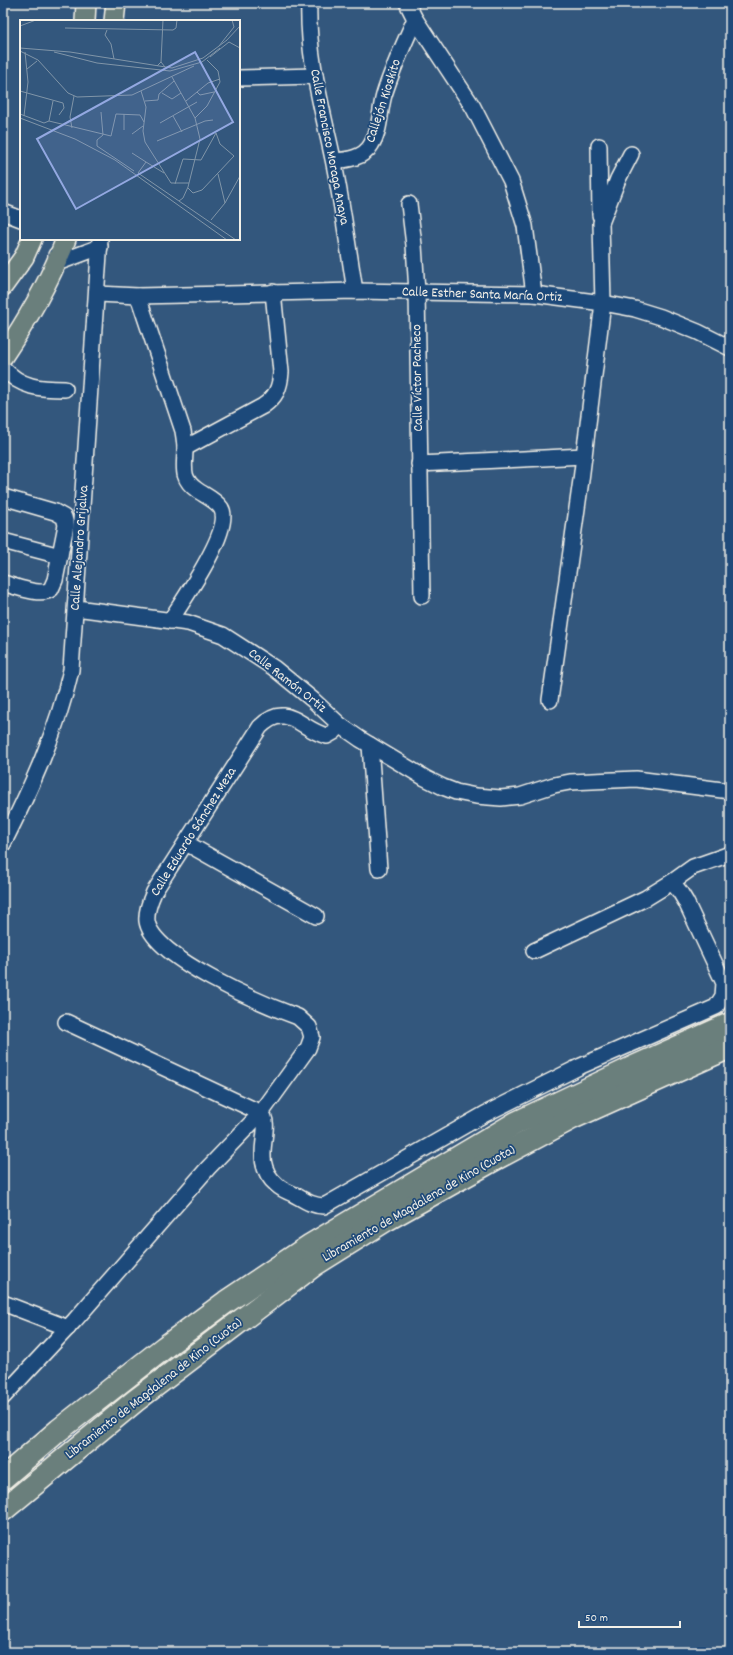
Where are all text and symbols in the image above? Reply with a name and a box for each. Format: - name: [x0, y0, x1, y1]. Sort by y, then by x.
- inset map: [20, 20, 240, 240]
- street label: Callejón Kioskito: [361, 57, 407, 145]
- street label: Calle Francisco Moraga Anaya: [304, 67, 354, 227]
- street label: Calle Esther Santa María Ortiz: [401, 282, 563, 308]
- street label: Calle Víctor Pacheco: [407, 324, 429, 432]
- street label: Calle Alejandro Grijalva: [66, 484, 94, 611]
- street label: Calle Ramón Ortiz: [244, 644, 331, 718]
- street label: Calle Eduardo Sánchez Meza: [146, 763, 242, 900]
- street label: Libramiento de Magdalena de Kino (Cuota): [319, 1140, 520, 1268]
- street label: Libramiento de Magdalena de Kino (Cuota): [61, 1313, 247, 1465]
- scale bar: [579, 1603, 680, 1629]
- text: 50 m: [585, 1610, 608, 1627]

